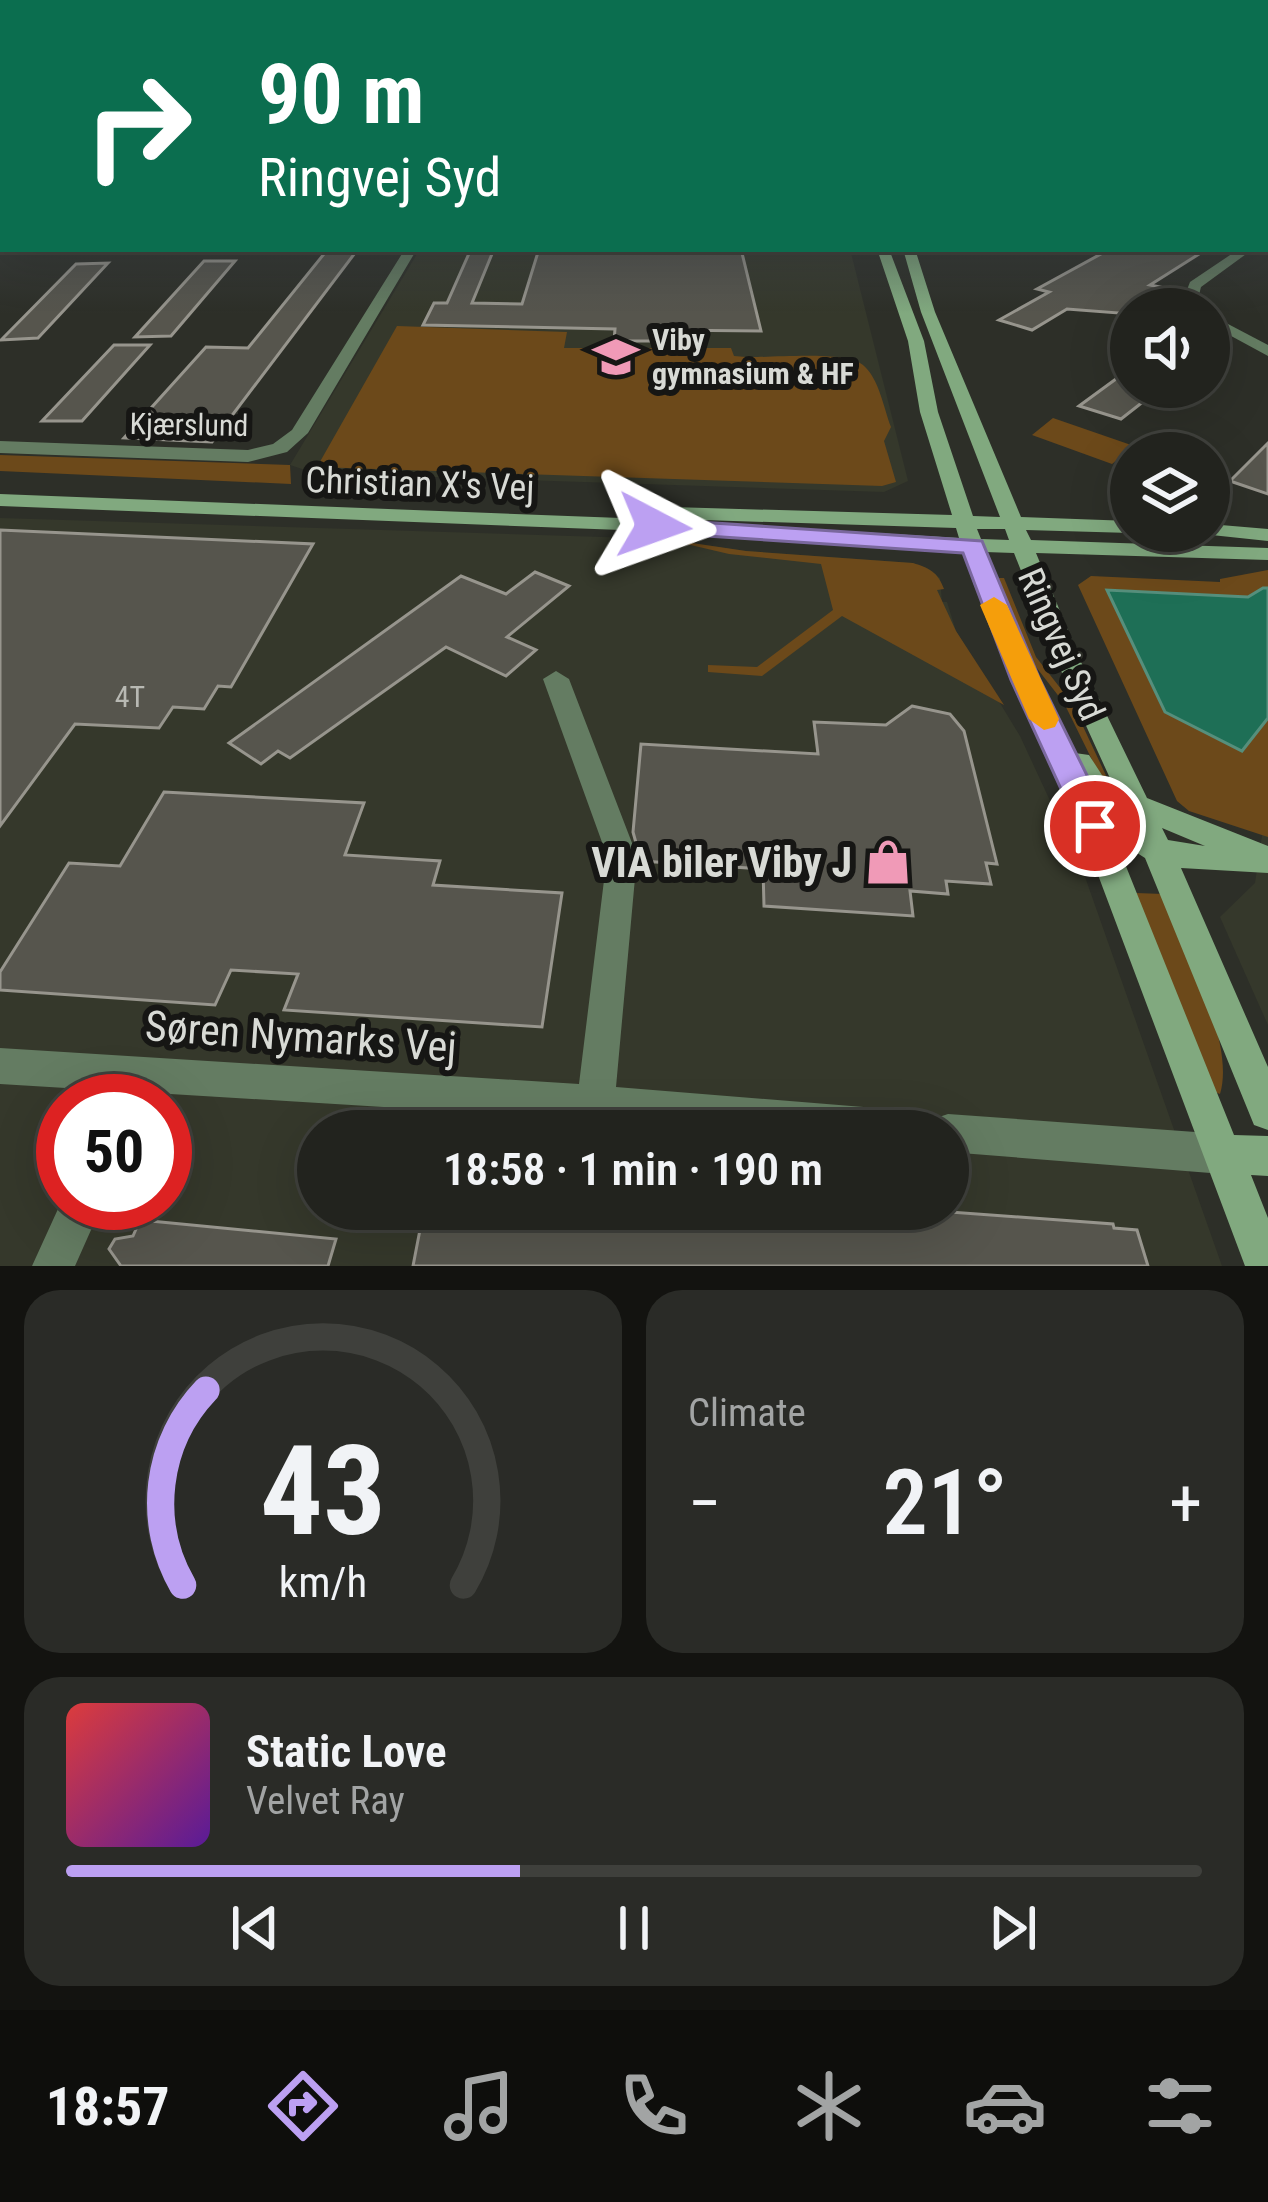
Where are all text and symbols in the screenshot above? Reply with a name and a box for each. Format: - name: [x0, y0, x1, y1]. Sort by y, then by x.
- text: 90 m: [258, 45, 425, 144]
- icon: right: [60, 48, 216, 204]
- text: Ringvej Syd: [258, 146, 501, 209]
- map controls: [1110, 288, 1230, 552]
- button: sound: [1110, 288, 1230, 408]
- place label: Viby gymnasium & HF: [652, 322, 854, 391]
- school or university icon: Viby gymnasium & HF: [591, 332, 641, 382]
- street label: Kjærslund: [129, 406, 249, 443]
- button: layers: [1110, 432, 1230, 552]
- street label: Christian X's Vej: [305, 459, 535, 509]
- position arrow: [591, 463, 717, 589]
- street label: Ringvej Syd: [1009, 562, 1113, 727]
- house number: 4T: [115, 679, 145, 714]
- pin: [1044, 775, 1146, 877]
- icon: arrive: [1062, 793, 1128, 859]
- shop icon: VIA biler Viby J: [863, 837, 913, 887]
- place label: VIA biler Viby J: [591, 838, 852, 887]
- street label: Søren Nymarks Vej: [143, 1001, 458, 1072]
- speed limit sign: 50: [36, 1074, 192, 1230]
- text: 18:58 · 1 min · 190 m: [443, 1143, 823, 1196]
- text: Climate: [688, 1390, 806, 1436]
- text: 43: [260, 1418, 386, 1564]
- text: 21°: [882, 1451, 1008, 1556]
- text: −: [688, 1465, 721, 1542]
- text: +: [1169, 1465, 1202, 1542]
- text: km/h: [279, 1556, 367, 1606]
- text: Static Love: [246, 1725, 447, 1778]
- text: Velvet Ray: [246, 1778, 405, 1824]
- icon: previous: [222, 1895, 288, 1961]
- icon: pause: [601, 1895, 667, 1961]
- icon: next: [980, 1895, 1046, 1961]
- icon: directions: [261, 2064, 345, 2148]
- icon: music: [437, 2064, 521, 2148]
- icon: phone: [612, 2064, 696, 2148]
- icon: climate: [787, 2064, 871, 2148]
- icon: car: [963, 2064, 1047, 2148]
- icon: filters: [1138, 2064, 1222, 2148]
- text: 18:57: [46, 2075, 170, 2138]

